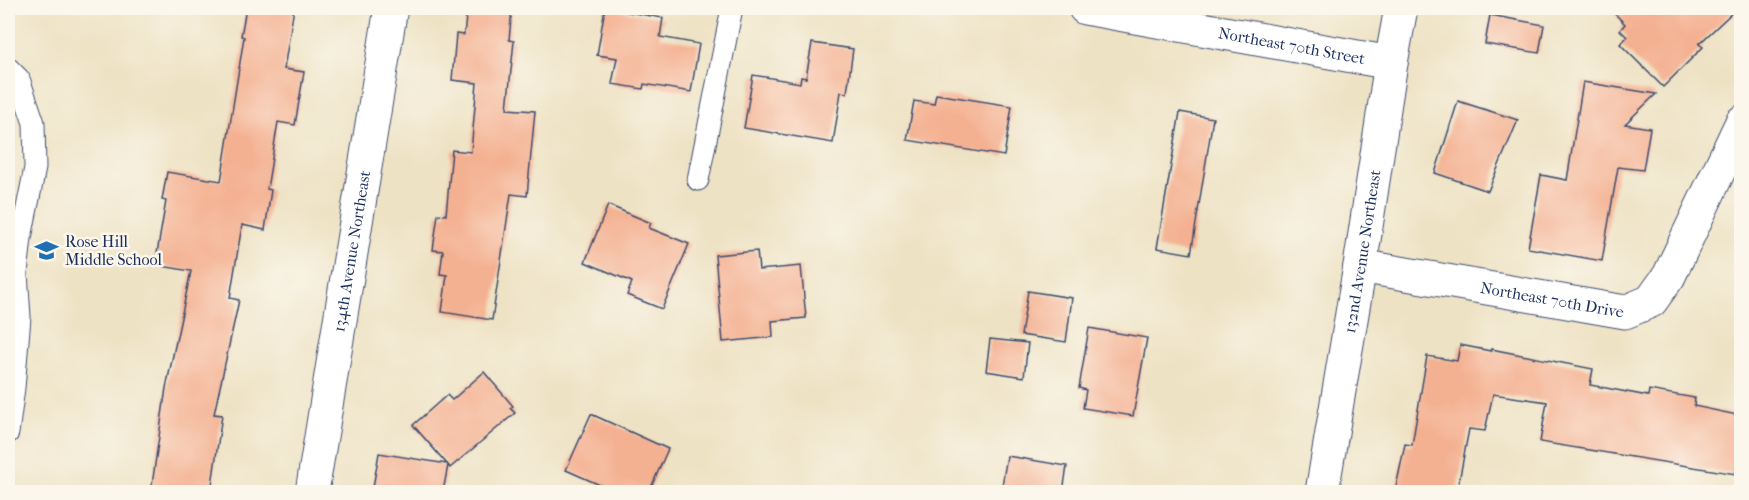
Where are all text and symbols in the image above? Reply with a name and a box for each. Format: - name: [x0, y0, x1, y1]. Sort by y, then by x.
- street label: Northeast 70th Street: [1217, 23, 1367, 68]
- street label: 132nd Avenue Northeast: [1339, 168, 1384, 334]
- street label: 134th Avenue Northeast: [329, 169, 374, 333]
- place label: Rose Hill Middle School: [65, 232, 163, 269]
- school or university icon: Rose Hill Middle School: [34, 237, 60, 263]
- street label: Northeast 70th Drive: [1479, 278, 1626, 321]

